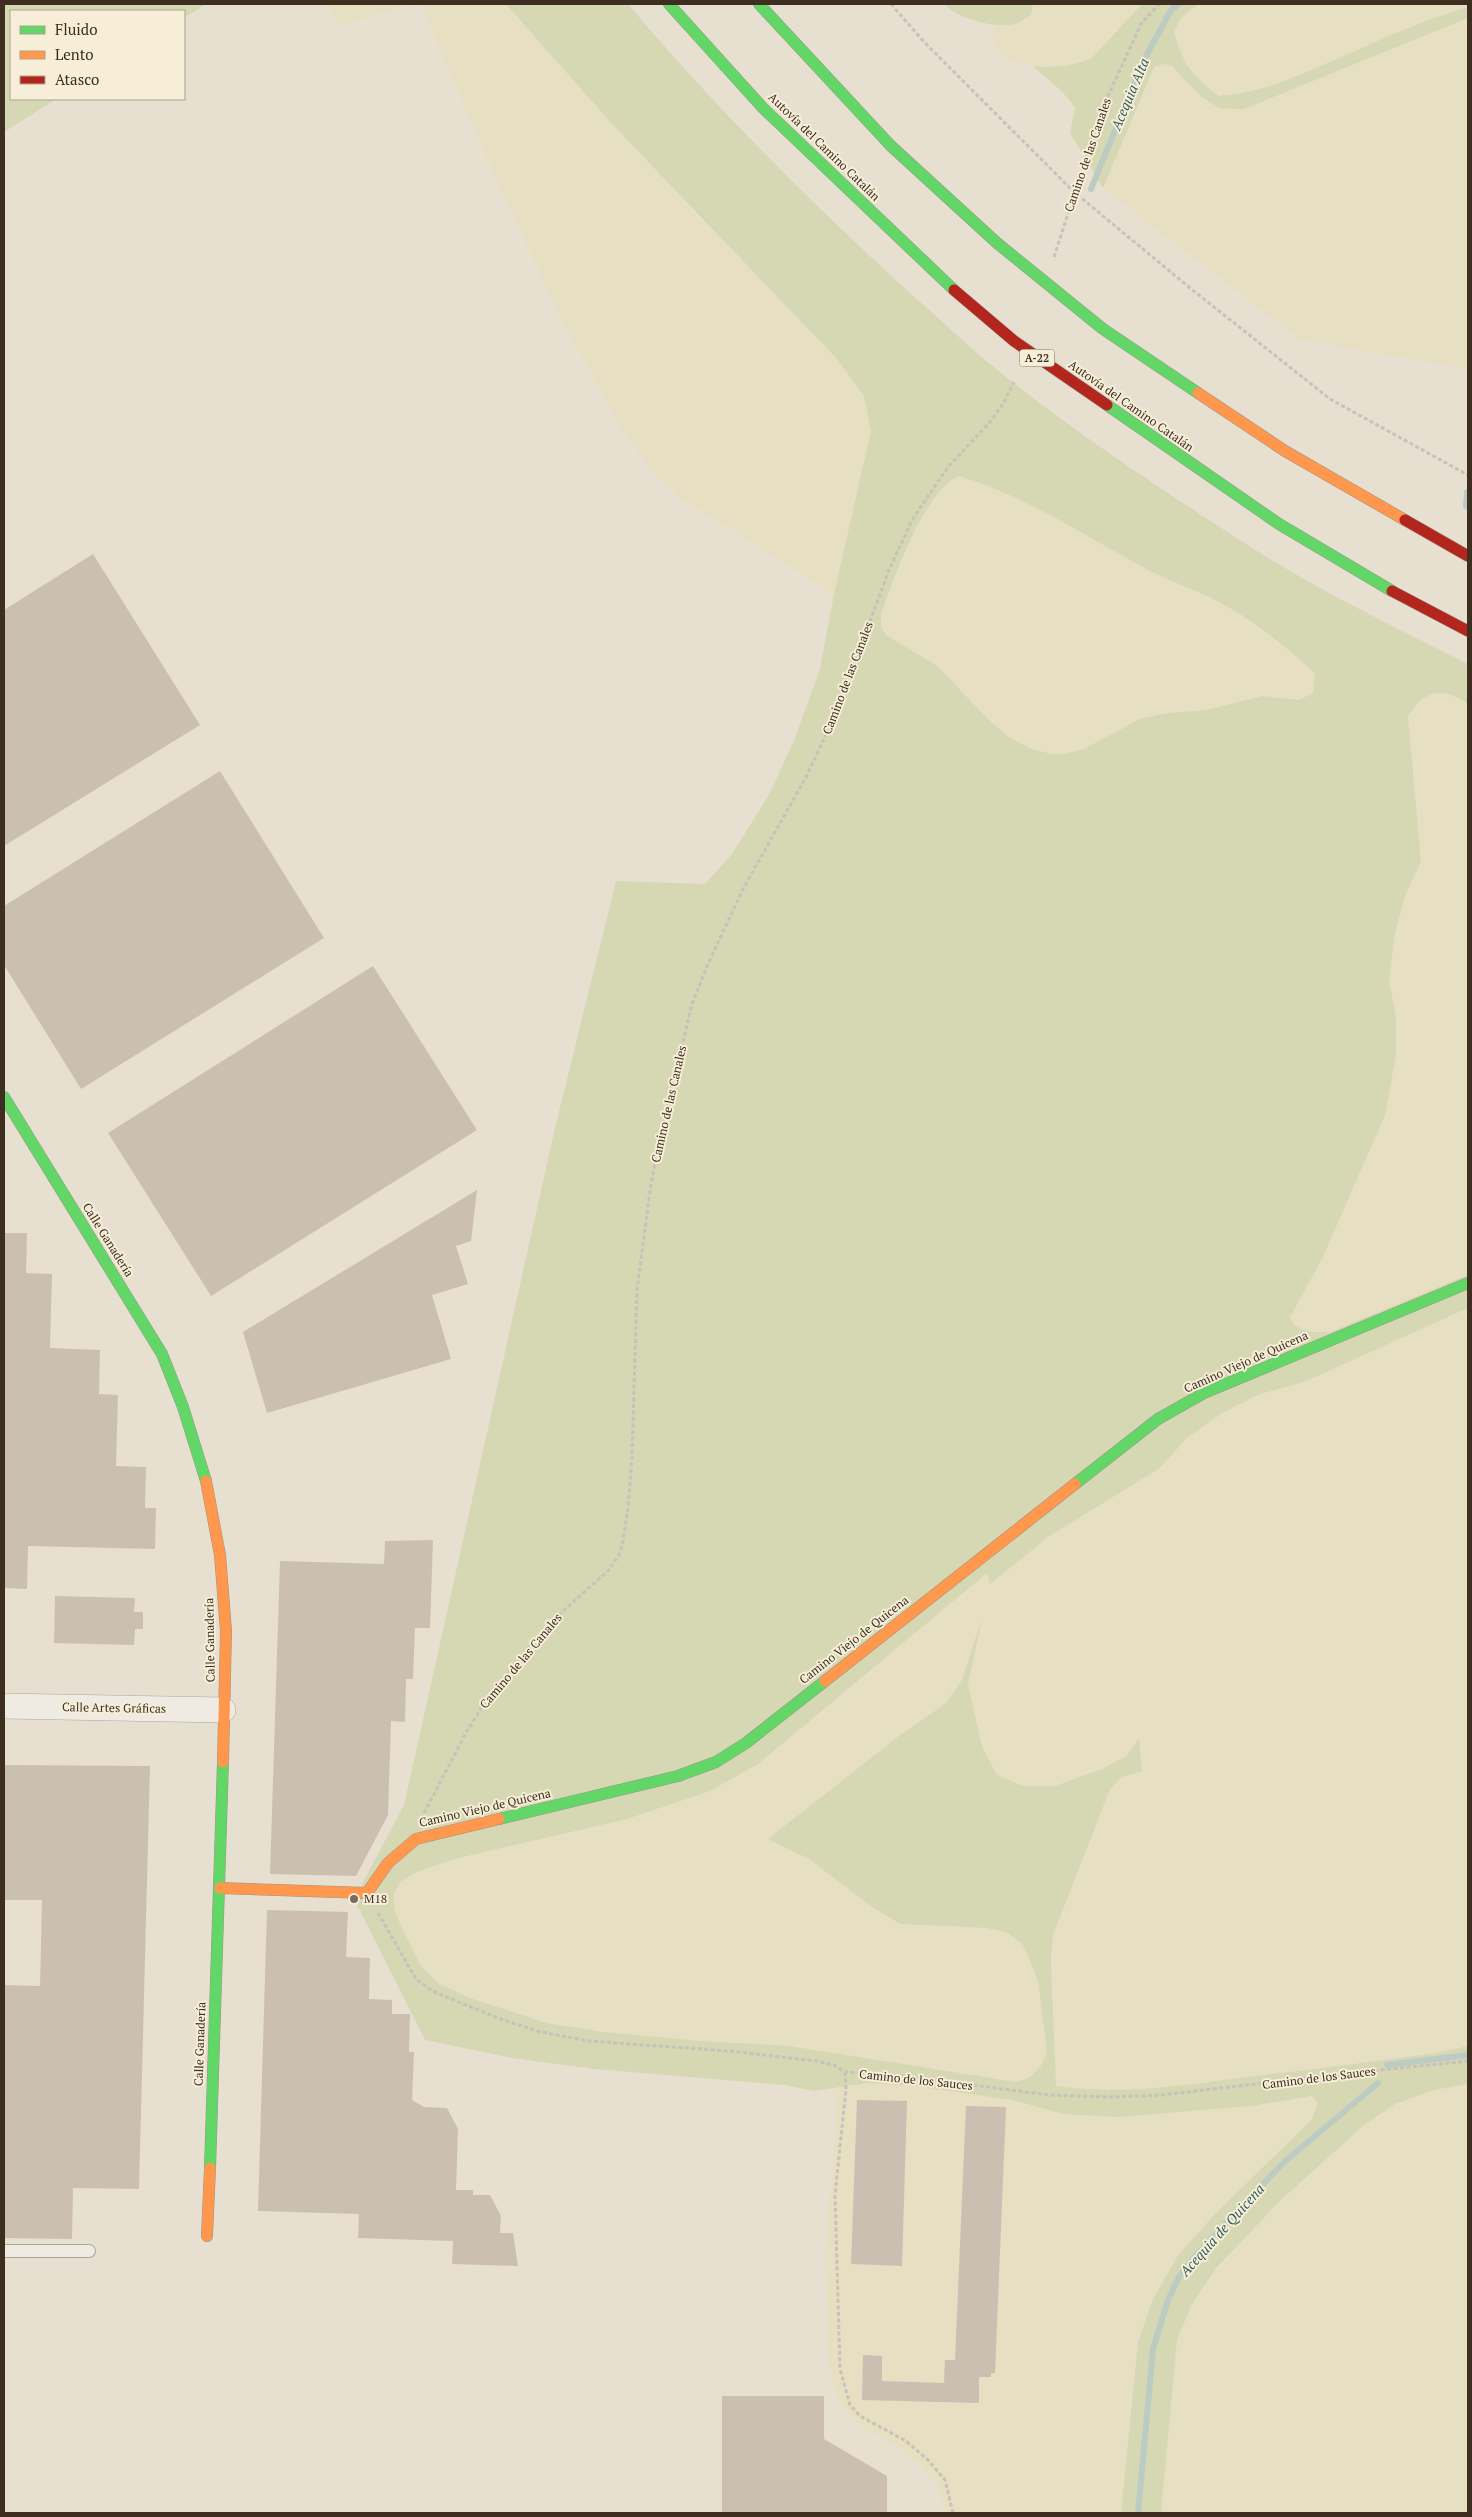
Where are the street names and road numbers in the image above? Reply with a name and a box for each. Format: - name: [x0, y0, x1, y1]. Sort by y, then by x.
- street label: Autovía del Camino Catalán: [765, 89, 883, 204]
- street label: Camino de las Canales: [1061, 96, 1114, 214]
- road number: A-22: [1020, 349, 1054, 366]
- street label: Autovía del Camino Catalán: [1066, 357, 1197, 455]
- street label: Camino de las Canales: [819, 619, 876, 736]
- street label: Camino de las Canales: [648, 1044, 689, 1164]
- street label: Calle Ganadería: [80, 1200, 137, 1280]
- street label: Camino Viejo de Quicena: [1181, 1327, 1310, 1396]
- street label: Camino Viejo de Quicena: [796, 1592, 911, 1687]
- street label: Calle Ganadería: [201, 1598, 218, 1682]
- street label: Camino de las Canales: [476, 1610, 565, 1711]
- street label: Calle Artes Gráficas: [62, 1699, 166, 1716]
- street label: Camino Viejo de Quicena: [418, 1785, 552, 1830]
- street label: Calle Ganadería: [191, 2002, 208, 2086]
- street label: Camino de los Sauces: [1261, 2063, 1377, 2092]
- street label: Camino de los Sauces: [858, 2066, 974, 2093]

